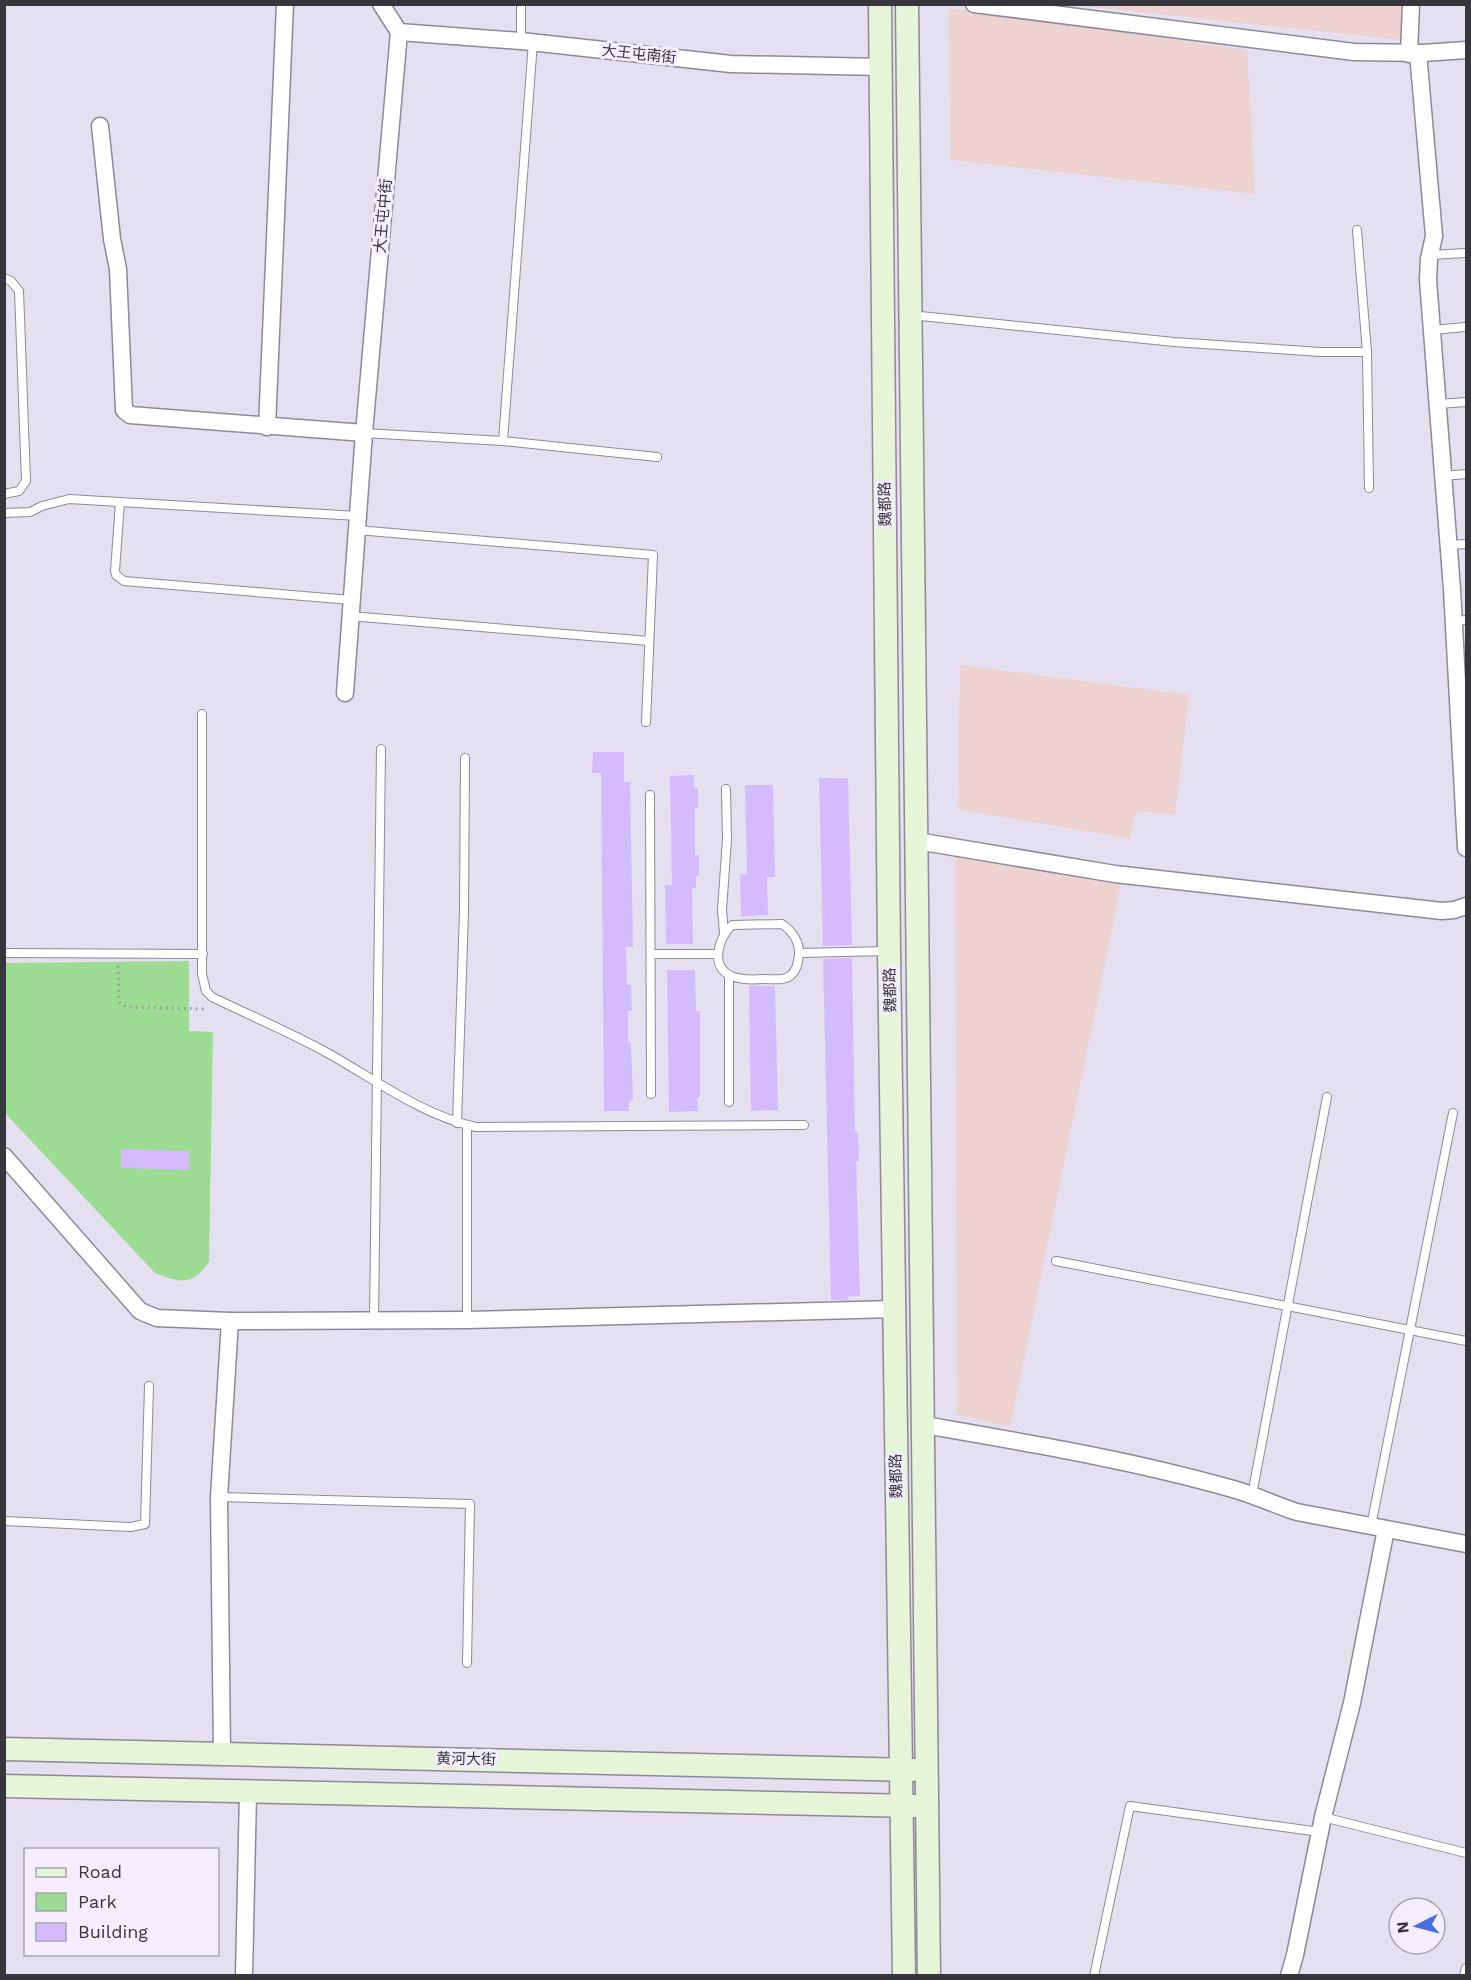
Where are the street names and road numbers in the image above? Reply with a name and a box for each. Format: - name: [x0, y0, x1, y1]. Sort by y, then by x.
- street label: 大王屯南街: [601, 41, 677, 67]
- street label: 大王屯中街: [371, 178, 395, 254]
- street label: 魏都路: [876, 481, 894, 527]
- street label: 魏都路: [881, 967, 899, 1013]
- street label: 魏都路: [887, 1453, 905, 1499]
- street label: 黄河大街: [436, 1749, 496, 1769]

